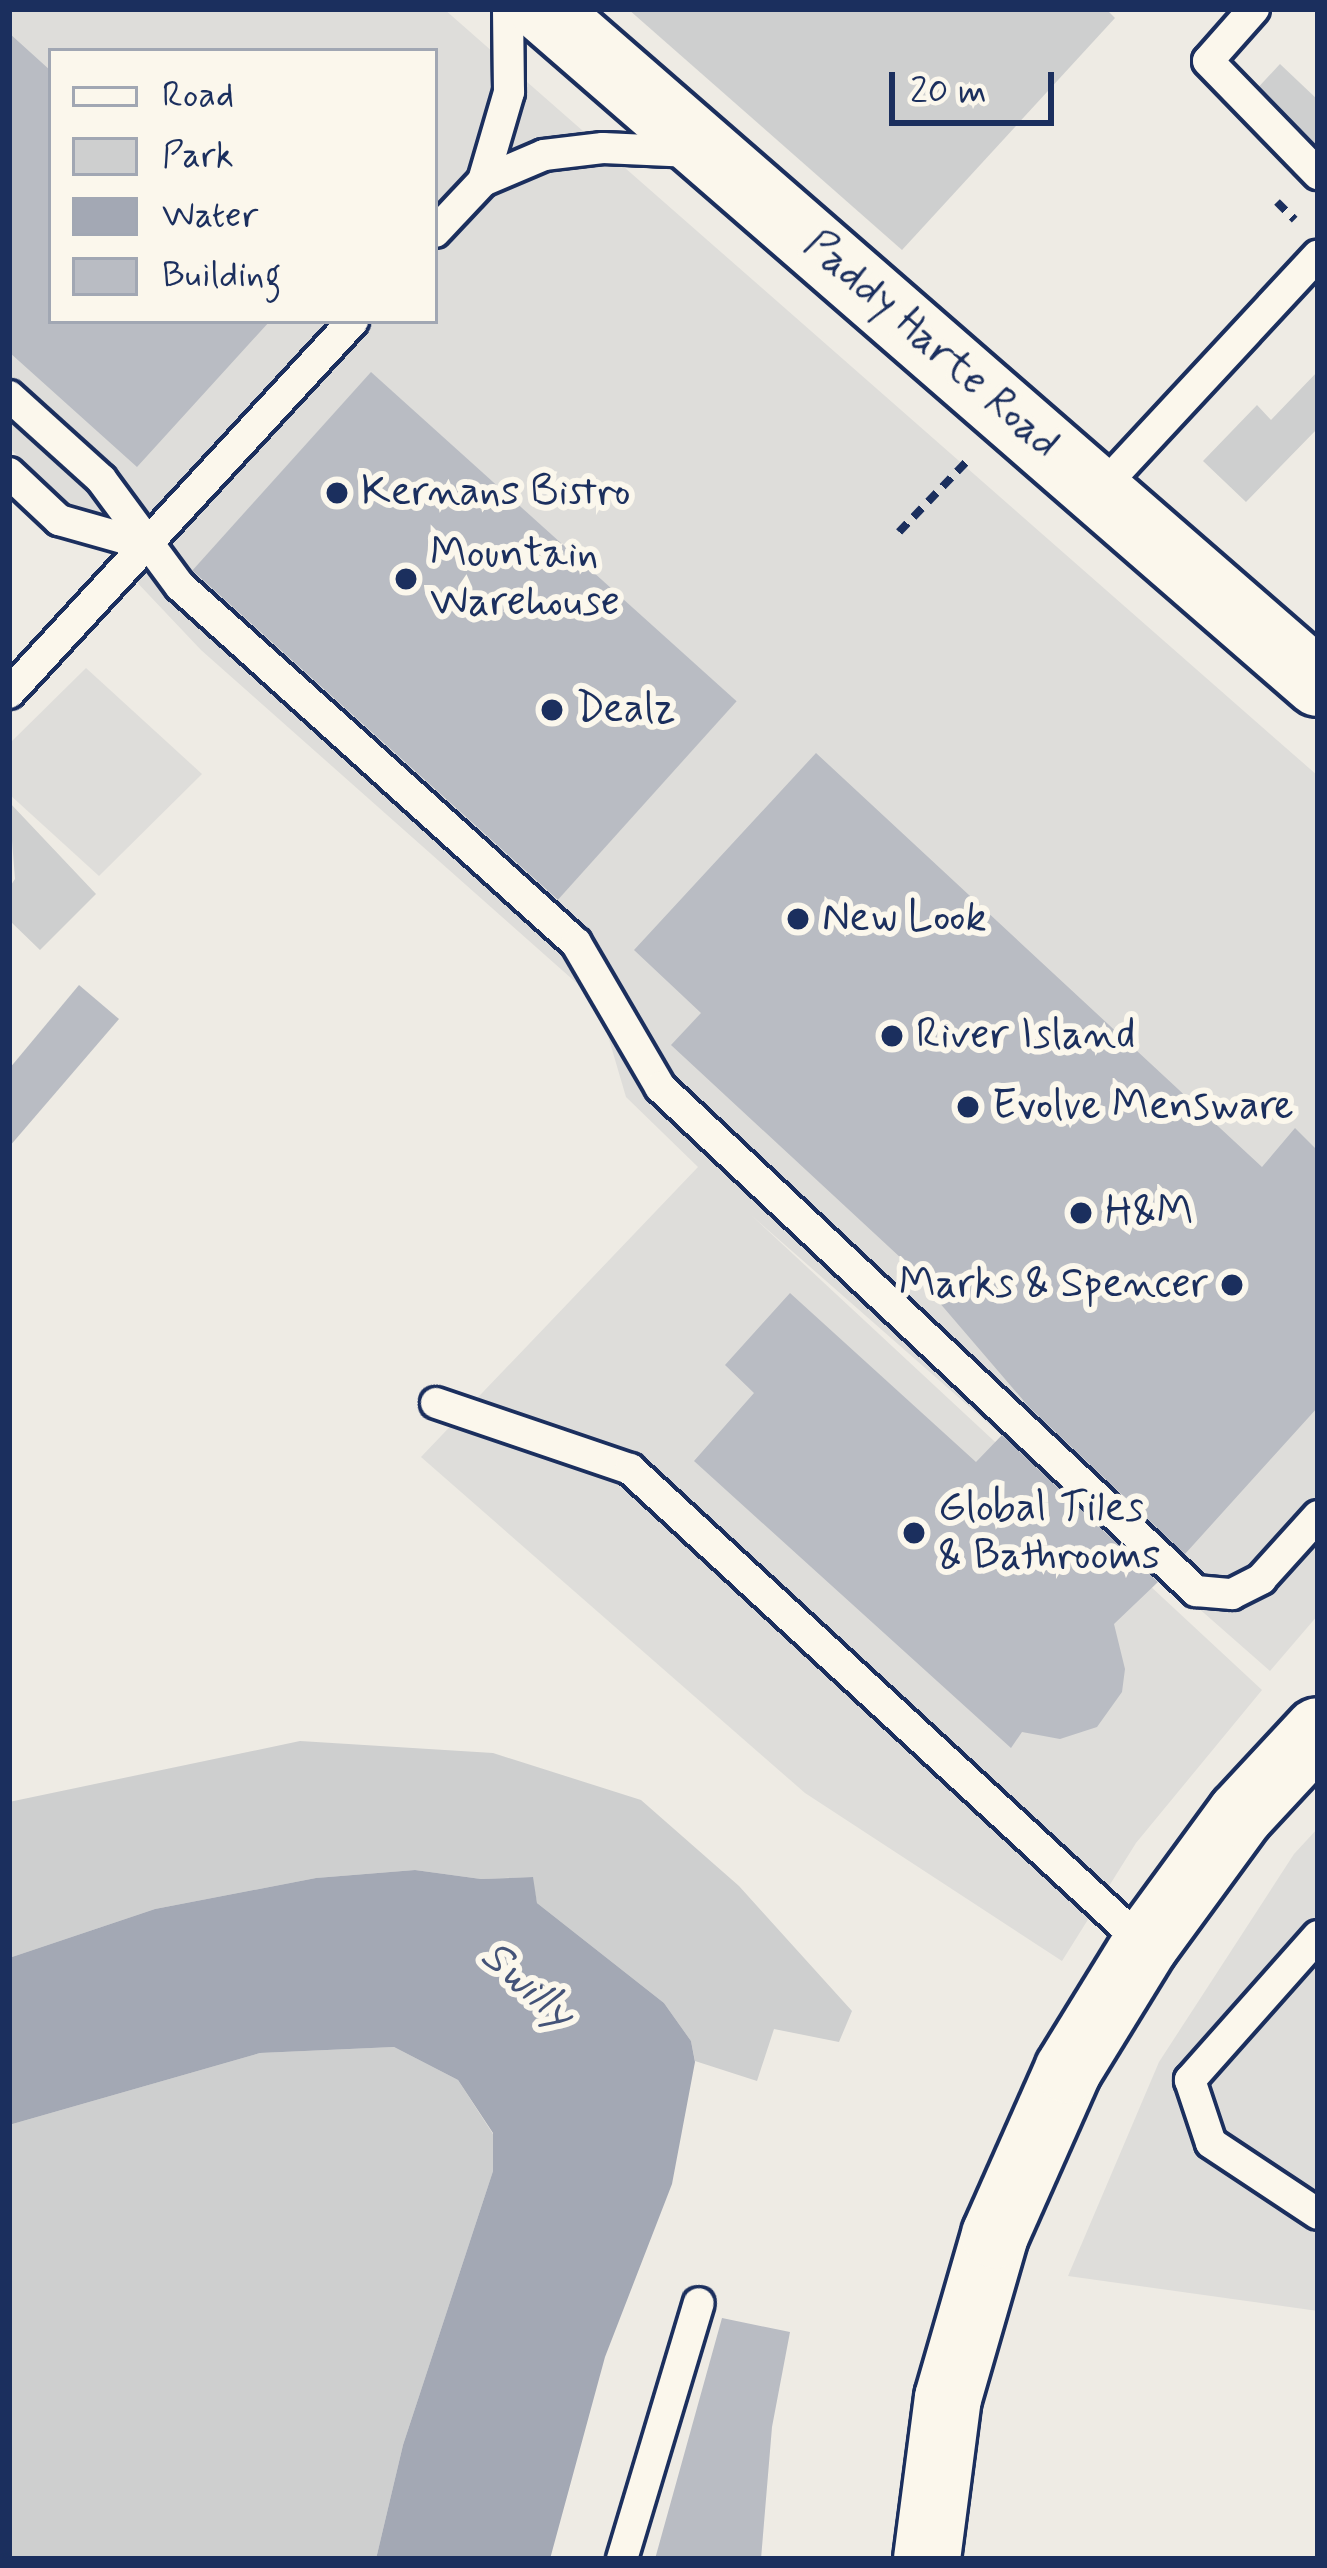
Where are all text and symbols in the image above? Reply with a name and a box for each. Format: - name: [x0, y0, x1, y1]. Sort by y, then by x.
- legend: [48, 48, 438, 324]
- scale bar: [895, 48, 1060, 122]
- text: 20 m: [910, 69, 987, 116]
- text: Road: [162, 73, 234, 120]
- text: Park: [162, 133, 234, 180]
- text: Water: [162, 193, 258, 240]
- street label: Paddy Harte Road: [794, 221, 1068, 469]
- text: Building: [162, 253, 281, 300]
- place label: Kernans Bistro: [361, 468, 629, 518]
- marker: Kernans Bistro: [324, 480, 350, 506]
- place label: Mountain Warehouse: [430, 530, 620, 628]
- marker: Mountain Warehouse: [393, 566, 419, 592]
- place label: Dealz: [576, 685, 676, 735]
- marker: Dealz: [539, 697, 565, 723]
- place label: New Look: [822, 894, 992, 944]
- marker: New Look: [785, 906, 811, 932]
- place label: River Island: [916, 1011, 1143, 1061]
- marker: River Island: [879, 1023, 905, 1049]
- place label: Evolve Mensware: [992, 1082, 1294, 1132]
- marker: Evolve Mensware: [955, 1094, 981, 1120]
- place label: H&M: [1105, 1188, 1193, 1238]
- marker: H&M: [1068, 1200, 1094, 1226]
- place label: Marks & Spencer: [899, 1260, 1208, 1310]
- marker: Marks & Spencer: [1219, 1272, 1245, 1298]
- place label: Global Tiles & Bathrooms: [938, 1484, 1161, 1582]
- marker: Global Tiles & Bathrooms: [901, 1520, 927, 1546]
- water label: Swilly: [469, 1929, 585, 2041]

